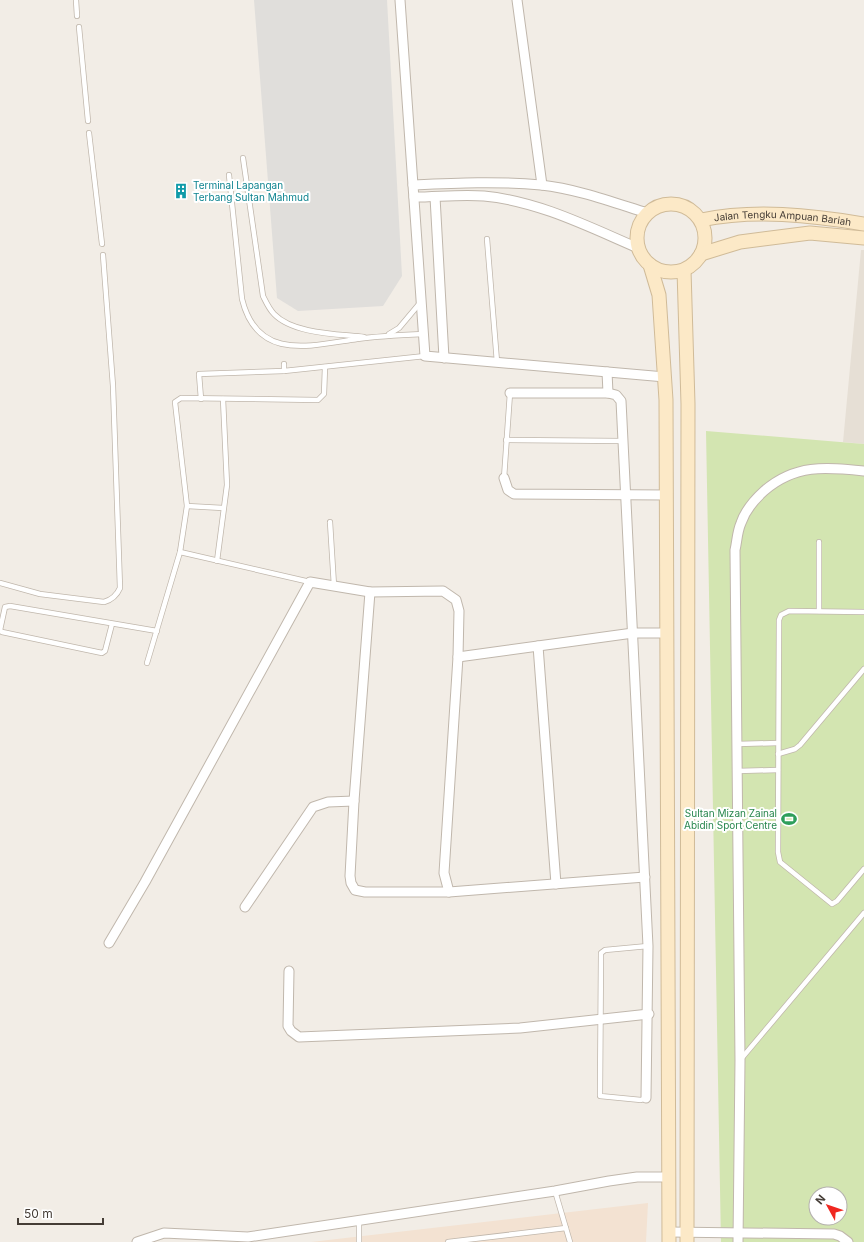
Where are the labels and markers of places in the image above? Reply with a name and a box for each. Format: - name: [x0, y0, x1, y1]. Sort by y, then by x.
- place label: Terminal Lapangan Terbang Sultan Mahmud: [193, 179, 309, 203]
- building icon: Terminal Lapangan Terbang Sultan Mahmud: [172, 182, 190, 200]
- place label: Sultan Mizan Zainal Abidin Sport Centre: [684, 807, 777, 831]
- sports icon: Sultan Mizan Zainal Abidin Sport Centre: [780, 810, 798, 828]

